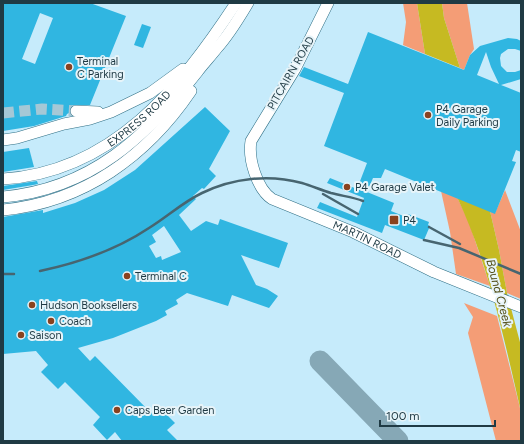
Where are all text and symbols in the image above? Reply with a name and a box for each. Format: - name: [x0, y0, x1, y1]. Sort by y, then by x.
- street label: PITCAIRN ROAD: [265, 34, 317, 112]
- place label: Terminal C Parking: [77, 55, 124, 81]
- marker: Terminal C Parking: [64, 62, 74, 72]
- street label: EXPRESS ROAD: [105, 87, 174, 149]
- place label: P4 Garage Daily Parking: [436, 103, 499, 129]
- marker: P4 Garage Daily Parking: [423, 110, 433, 120]
- place label: P4 Garage Valet: [355, 181, 435, 194]
- marker: P4 Garage Valet: [342, 182, 352, 192]
- marker: P4: [388, 214, 400, 226]
- place label: P4: [403, 214, 416, 227]
- street label: MARTIN ROAD: [331, 218, 404, 262]
- water label: Bound Creek: [483, 258, 515, 329]
- place label: Terminal C: [135, 270, 187, 283]
- marker: Terminal C: [122, 271, 132, 281]
- place label: Hudson Booksellers: [40, 299, 137, 312]
- marker: Hudson Booksellers: [27, 300, 37, 310]
- place label: Coach: [59, 315, 91, 328]
- marker: Coach: [46, 316, 56, 326]
- place label: Saison: [29, 329, 62, 342]
- marker: Saison: [16, 330, 26, 340]
- scale bar: [380, 402, 495, 428]
- place label: Caps Beer Garden: [125, 404, 214, 417]
- marker: Caps Beer Garden: [112, 405, 122, 415]
- text: 100 m: [386, 409, 420, 423]

